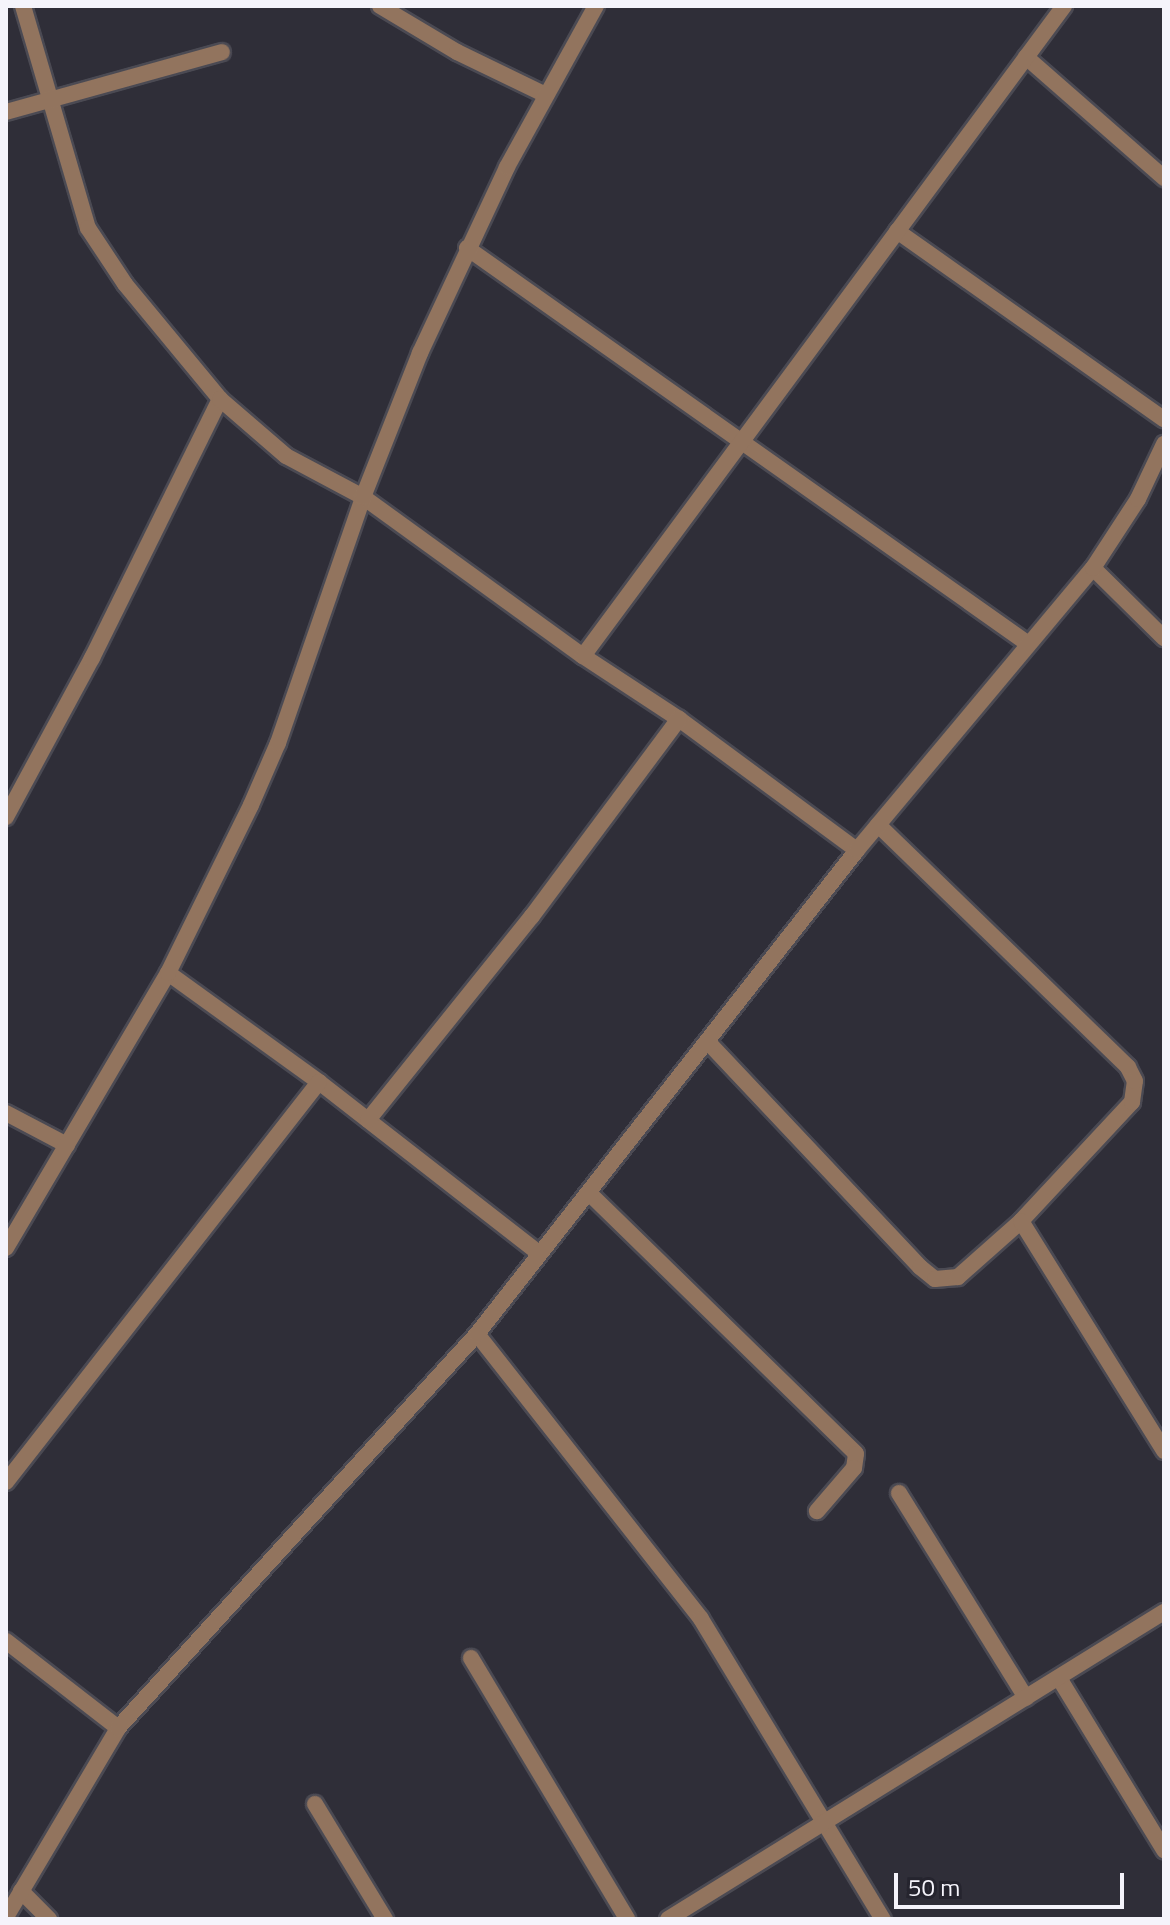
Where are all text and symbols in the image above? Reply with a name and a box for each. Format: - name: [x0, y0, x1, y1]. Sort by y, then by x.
- scale bar: [898, 1857, 1128, 1907]
- text: 50 m: [908, 1869, 960, 1905]

